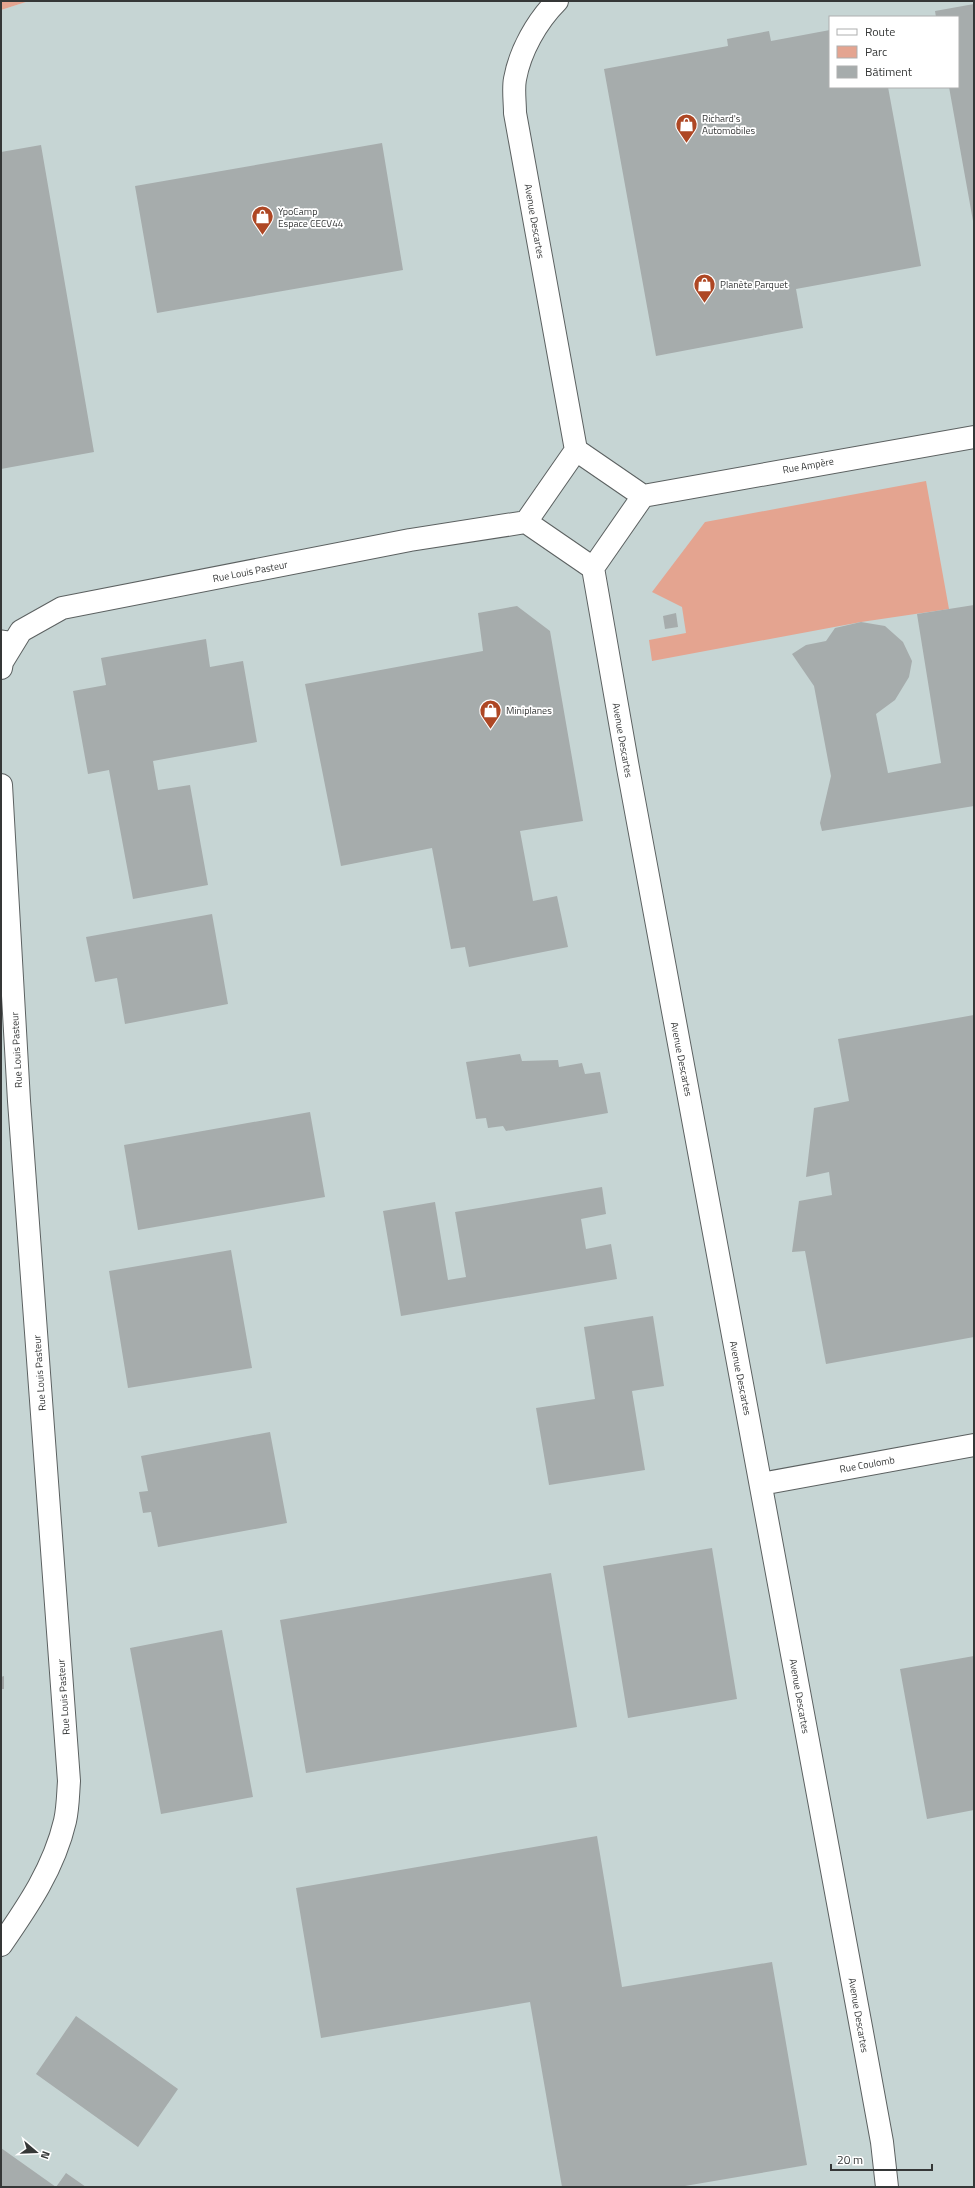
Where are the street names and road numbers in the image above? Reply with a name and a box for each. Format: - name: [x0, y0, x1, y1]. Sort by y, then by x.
- street label: Avenue Descartes: [521, 183, 549, 260]
- street label: Rue Ampère: [781, 454, 835, 477]
- street label: Rue Louis Pasteur: [211, 557, 289, 586]
- street label: Avenue Descartes: [609, 702, 637, 779]
- street label: Rue Louis Pasteur: [7, 1011, 26, 1088]
- street label: Avenue Descartes: [667, 1021, 696, 1098]
- street label: Rue Louis Pasteur: [29, 1334, 50, 1411]
- street label: Avenue Descartes: [726, 1340, 755, 1417]
- street label: Rue Coulomb: [838, 1452, 896, 1477]
- street label: Rue Louis Pasteur: [53, 1658, 74, 1735]
- street label: Avenue Descartes: [786, 1658, 814, 1735]
- street label: Avenue Descartes: [845, 1977, 873, 2054]

